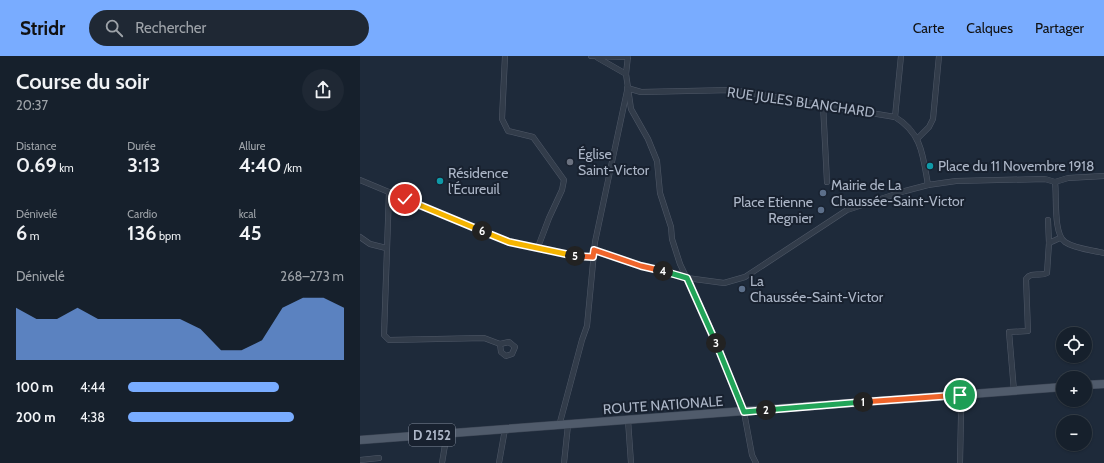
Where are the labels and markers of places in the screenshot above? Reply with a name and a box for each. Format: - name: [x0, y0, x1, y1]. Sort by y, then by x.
- place label: Église Saint-Victor: [578, 145, 650, 179]
- marker: Église Saint-Victor: [565, 157, 575, 167]
- place label: Place du 11 Novembre 1918: [938, 157, 1094, 175]
- marker: Place du 11 Novembre 1918: [925, 161, 935, 171]
- place label: Résidence l'Écureuil: [448, 164, 508, 198]
- marker: Résidence l'Écureuil: [435, 176, 445, 186]
- place label: Mairie de La Chaussée-Saint-Victor: [831, 176, 965, 210]
- pin: [388, 182, 422, 216]
- marker: Mairie de La Chaussée-Saint-Victor: [818, 188, 828, 198]
- place label: Place Etienne Regnier: [733, 193, 814, 227]
- marker: Place Etienne Regnier: [816, 205, 826, 215]
- pin: 6: [472, 221, 492, 241]
- pin: 5: [565, 246, 585, 266]
- pin: 4: [653, 261, 673, 281]
- place label: La Chaussée-Saint-Victor: [750, 272, 884, 306]
- marker: La Chaussée-Saint-Victor: [737, 284, 747, 294]
- pin: 3: [706, 333, 726, 353]
- pin: [943, 378, 977, 412]
- pin: 1: [853, 392, 873, 412]
- pin: 2: [756, 400, 776, 420]

